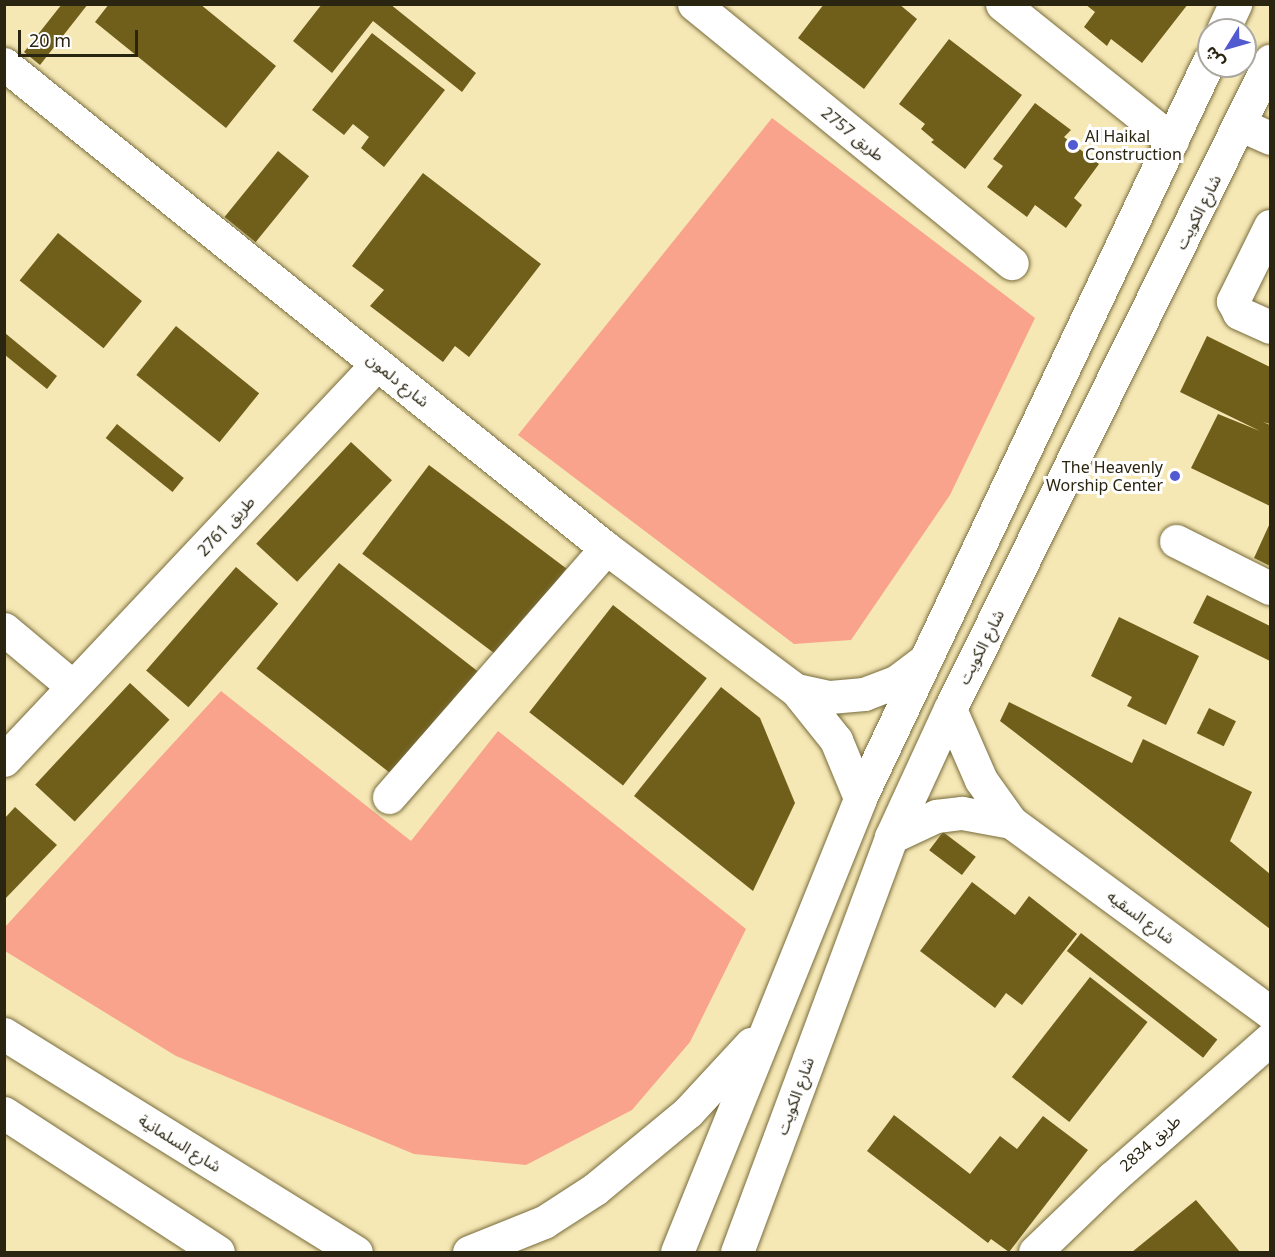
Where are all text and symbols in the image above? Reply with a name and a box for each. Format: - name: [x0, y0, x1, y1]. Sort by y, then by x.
- scale bar: [21, 18, 141, 56]
- north arrow: [1197, 18, 1257, 78]
- text: 20 m: [29, 28, 71, 52]
- text: ش: [1199, 42, 1230, 73]
- street label: طريق 2757: [818, 103, 888, 165]
- place label: Al Haikal Construction: [1085, 126, 1182, 164]
- marker: Al Haikal Construction: [1066, 138, 1080, 152]
- street label: شارع الكويت: [1171, 171, 1225, 253]
- street label: شارع دلمون: [363, 349, 433, 411]
- place label: The Heavenly Worship Center: [1046, 457, 1163, 495]
- marker: The Heavenly Worship Center: [1168, 469, 1182, 483]
- street label: طريق 2761: [193, 492, 259, 560]
- street label: شارع الكويت: [954, 606, 1008, 688]
- street label: شارع السقيه: [1104, 886, 1178, 948]
- street label: شارع الكويت: [772, 1055, 818, 1137]
- street label: شارع السلمانية: [135, 1110, 225, 1176]
- street label: طريق 2834: [1116, 1111, 1184, 1175]

